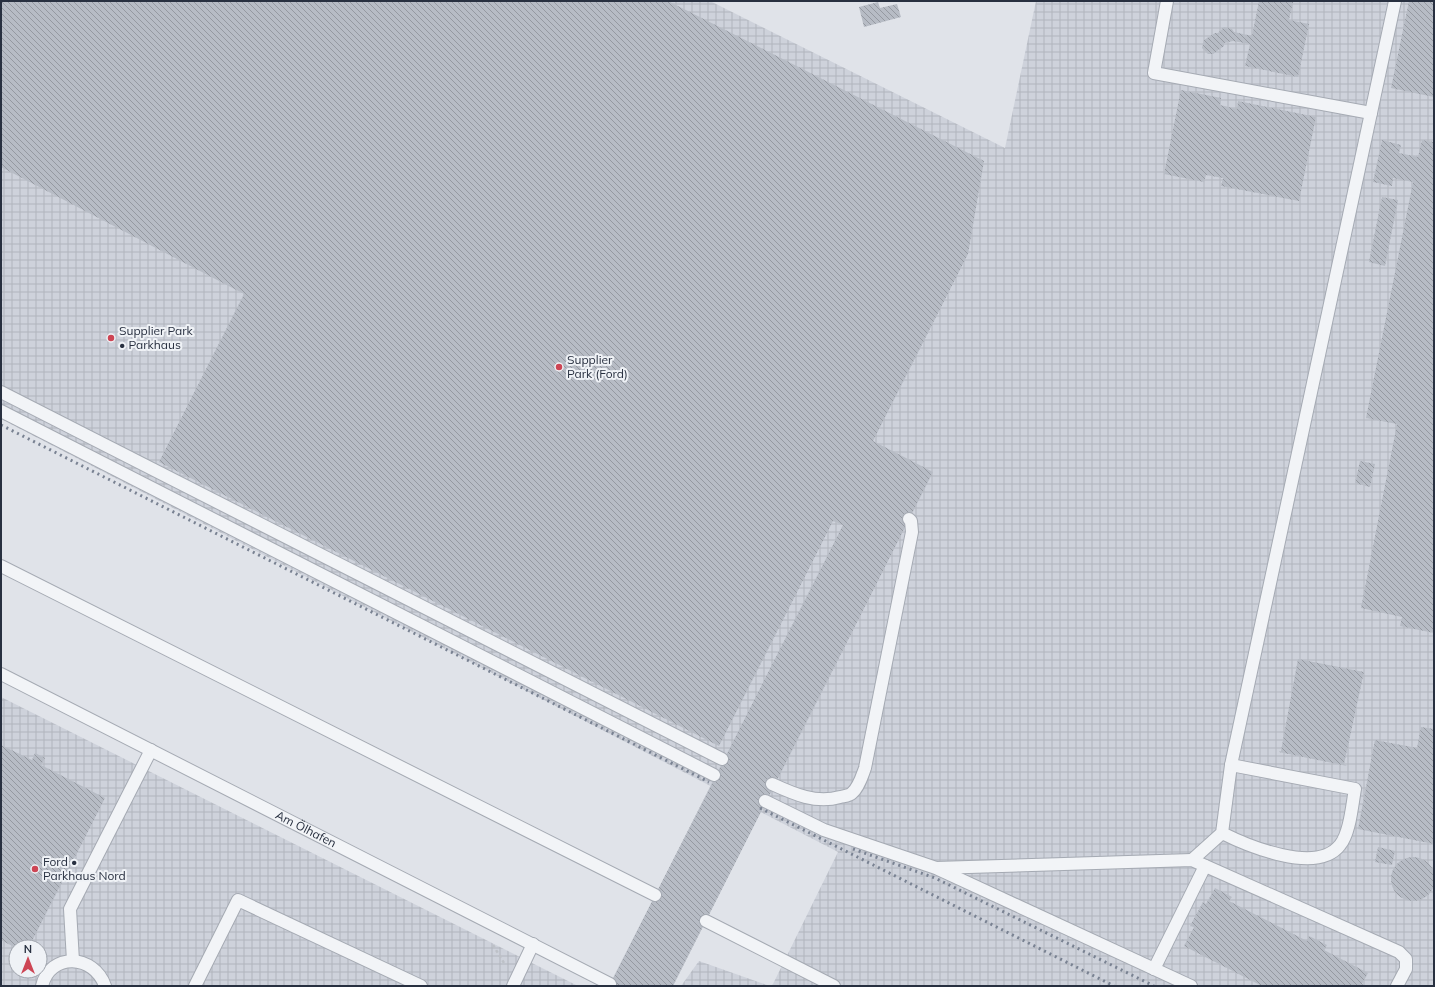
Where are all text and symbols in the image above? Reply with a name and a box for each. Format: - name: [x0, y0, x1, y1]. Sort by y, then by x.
- place label: Supplier Park • Parkhaus: [119, 323, 194, 352]
- marker: Supplier Park • Parkhaus: [106, 333, 116, 343]
- place label: Supplier Park (Ford): [567, 352, 628, 381]
- marker: Supplier Park (Ford): [554, 362, 564, 372]
- street label: Am Ölhafen: [273, 807, 339, 850]
- place label: Ford • Parkhaus Nord: [43, 854, 126, 883]
- marker: Ford • Parkhaus Nord: [30, 864, 40, 874]
- north arrow: [8, 939, 48, 979]
- text: N: [24, 942, 32, 956]

